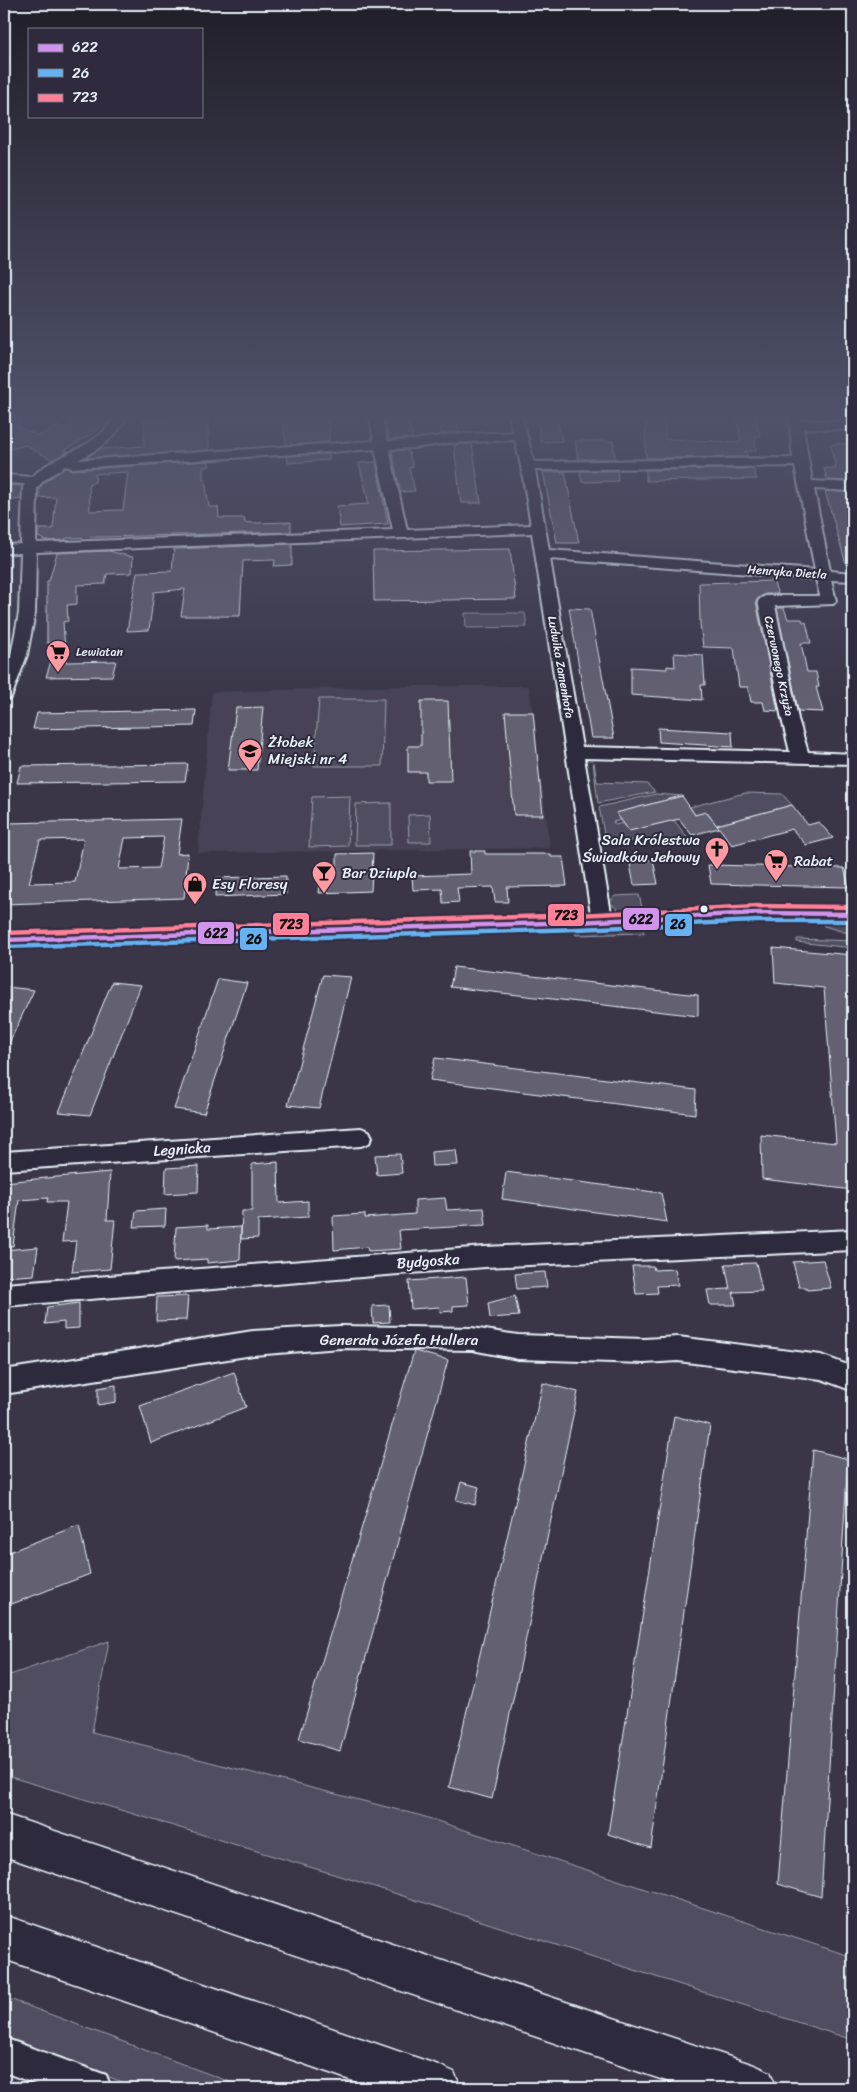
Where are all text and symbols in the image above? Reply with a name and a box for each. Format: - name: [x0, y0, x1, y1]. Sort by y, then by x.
- legend: [28, 28, 202, 118]
- text: 622: [72, 34, 98, 60]
- text: 26: [72, 60, 89, 86]
- text: 723: [72, 84, 97, 110]
- street label: Henryka Dietla: [747, 558, 828, 586]
- street label: Ludwika Zamenhofa: [541, 614, 581, 720]
- street label: Czerwonego Krzyża: [758, 614, 800, 718]
- supermarket icon: Lewiatan: [45, 639, 71, 673]
- place label: Lewiatan: [76, 641, 124, 663]
- place label: Żłobek Miejski nr 4: [268, 729, 347, 772]
- school or university icon: Żłobek Miejski nr 4: [237, 738, 263, 772]
- place label: Sala Królestwa Świadków Jehowy: [582, 827, 700, 870]
- church icon: Sala Królestwa Świadków Jehowy: [704, 836, 730, 870]
- supermarket icon: Rabat: [763, 848, 789, 882]
- place label: Rabat: [794, 848, 833, 874]
- bar icon: Bar Dziupla: [311, 860, 337, 894]
- place label: Bar Dziupla: [342, 860, 418, 886]
- shop icon: Esy Floresy: [182, 871, 208, 905]
- place label: Esy Floresy: [212, 871, 288, 897]
- line badge: 723: [547, 903, 585, 927]
- text: 723: [554, 903, 578, 928]
- unlabelled marker: [699, 904, 709, 914]
- line badge: 622: [622, 907, 660, 931]
- text: 622: [628, 907, 654, 932]
- line badge: 723: [272, 912, 310, 936]
- text: 723: [279, 912, 303, 937]
- text: 26: [669, 912, 686, 937]
- line badge: 26: [664, 913, 693, 937]
- line badge: 622: [197, 921, 235, 945]
- text: 622: [203, 921, 229, 946]
- line badge: 26: [239, 927, 268, 951]
- text: 26: [245, 927, 262, 952]
- street label: Legnicka: [152, 1134, 212, 1164]
- street label: Bydgoska: [396, 1246, 461, 1276]
- street label: Generała Józefa Hallera: [320, 1327, 479, 1353]

